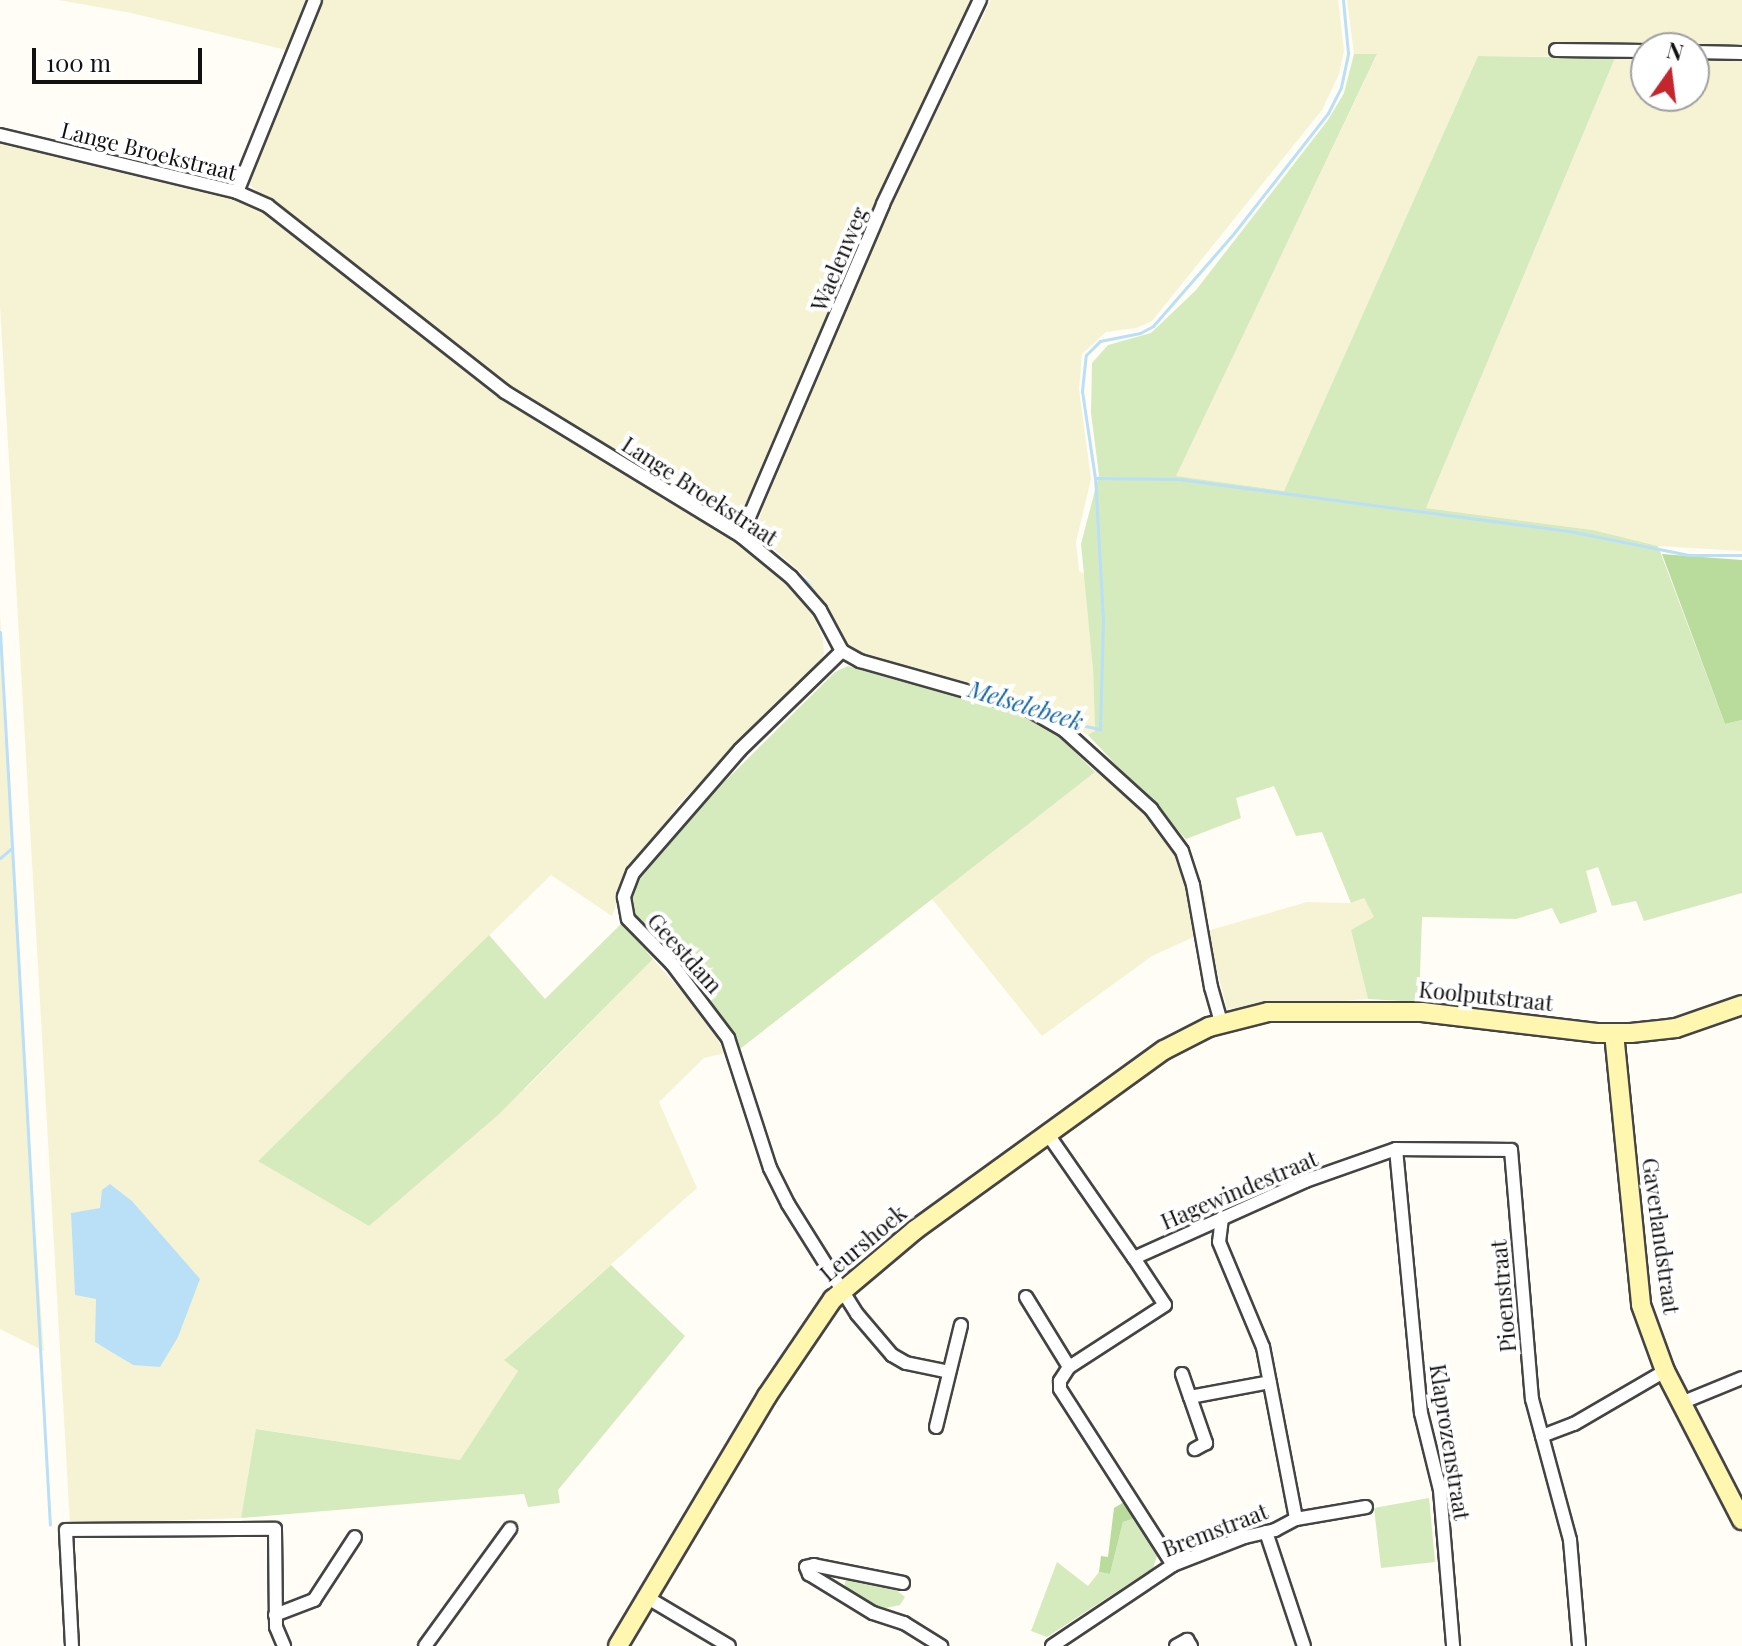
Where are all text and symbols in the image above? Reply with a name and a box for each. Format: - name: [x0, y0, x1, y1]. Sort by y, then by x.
- scale bar: [36, 32, 206, 82]
- north arrow: [1630, 32, 1710, 112]
- text: N: [1664, 34, 1687, 67]
- text: 100 m: [46, 46, 111, 78]
- street label: Lange Broekstraat: [58, 116, 240, 186]
- street label: Waelenweg: [805, 203, 873, 315]
- street label: Lange Broekstraat: [617, 431, 783, 551]
- water label: Melselebeek: [965, 674, 1087, 736]
- street label: Geestdam: [642, 908, 728, 998]
- street label: Koolputstraat: [1417, 976, 1555, 1016]
- street label: Hagewindestraat: [1157, 1145, 1321, 1235]
- street label: Gaverlandstraat: [1637, 1156, 1685, 1316]
- street label: Leurshoek: [814, 1199, 912, 1287]
- street label: Pioenstraat: [1485, 1239, 1521, 1353]
- street label: Klaprozenstraat: [1425, 1362, 1475, 1522]
- street label: Bremstraat: [1159, 1498, 1271, 1562]

